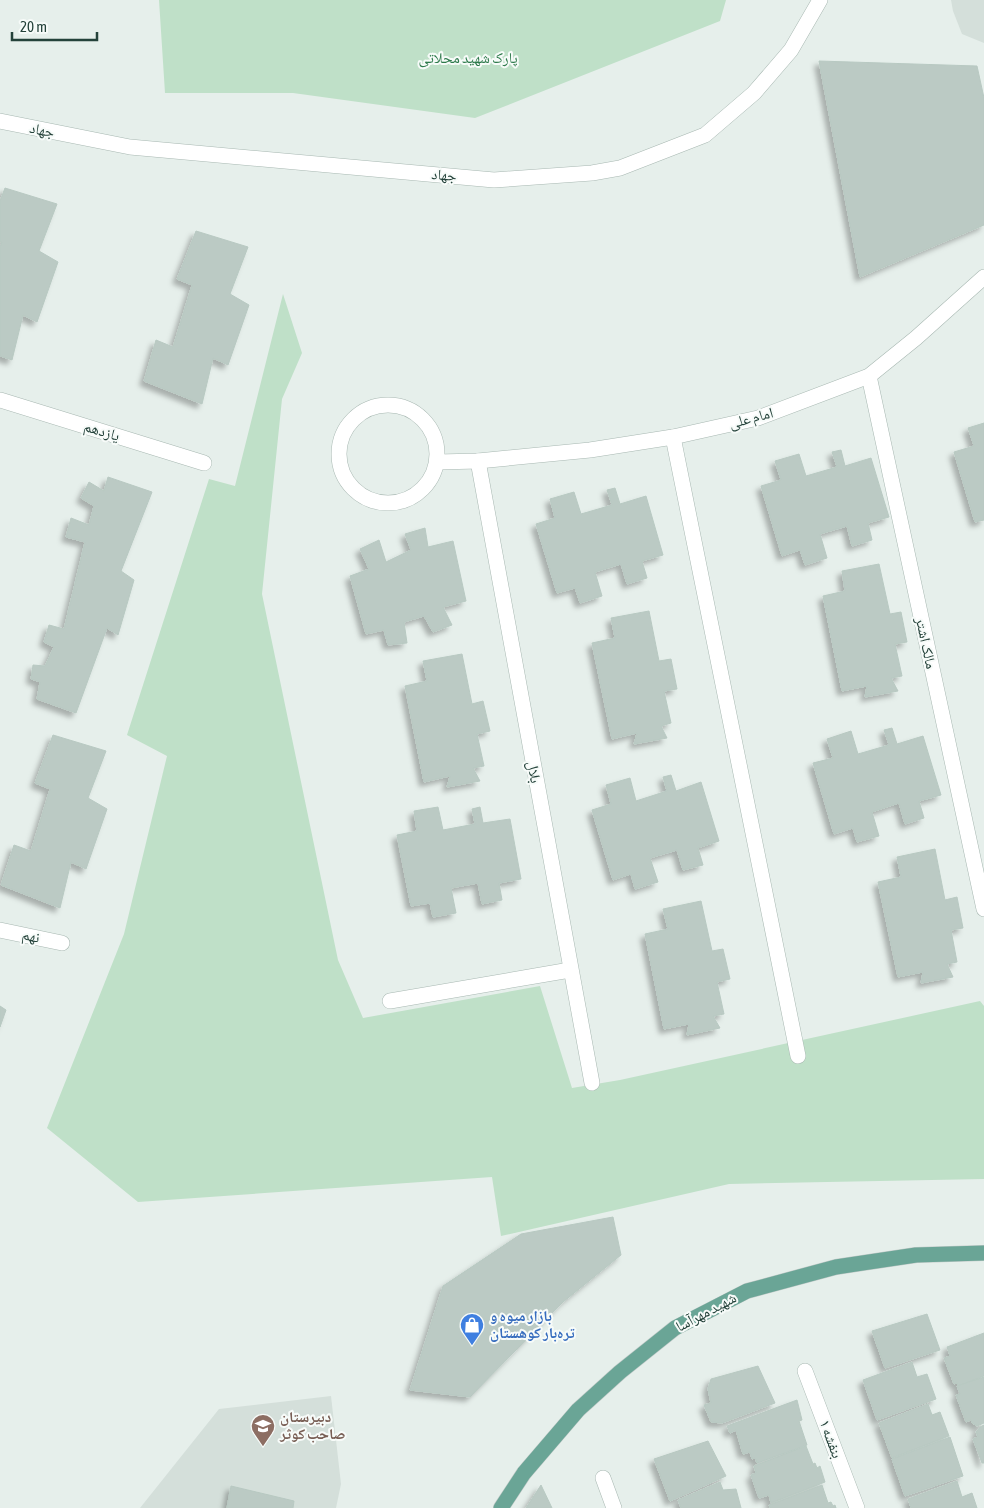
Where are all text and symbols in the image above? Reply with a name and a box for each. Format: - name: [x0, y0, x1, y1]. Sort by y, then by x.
- scale bar: [12, 10, 98, 42]
- text: 20 m: [20, 18, 47, 35]
- park label: پارک شهید محلاتی: [418, 49, 518, 68]
- street label: جهاد: [28, 119, 57, 141]
- street label: جهاد: [431, 165, 458, 185]
- street label: امام علی: [727, 403, 775, 434]
- street label: یازدهم: [82, 417, 122, 446]
- street label: مالک اشتر: [912, 615, 940, 671]
- street label: بلال: [522, 760, 545, 785]
- street label: نهم: [20, 925, 42, 948]
- street label: شهید مهرآسا: [673, 1289, 739, 1335]
- place label: بازار میوه و تره‌بار کوهستان: [490, 1307, 575, 1342]
- shop icon: بازار میوه و تره‌بار کوهستان: [459, 1312, 485, 1346]
- place label: دبيرستان صاحب كوثر: [279, 1408, 345, 1443]
- school or university icon: دبيرستان صاحب كوثر: [250, 1413, 276, 1447]
- street label: بنفشه ۱: [816, 1417, 846, 1461]

